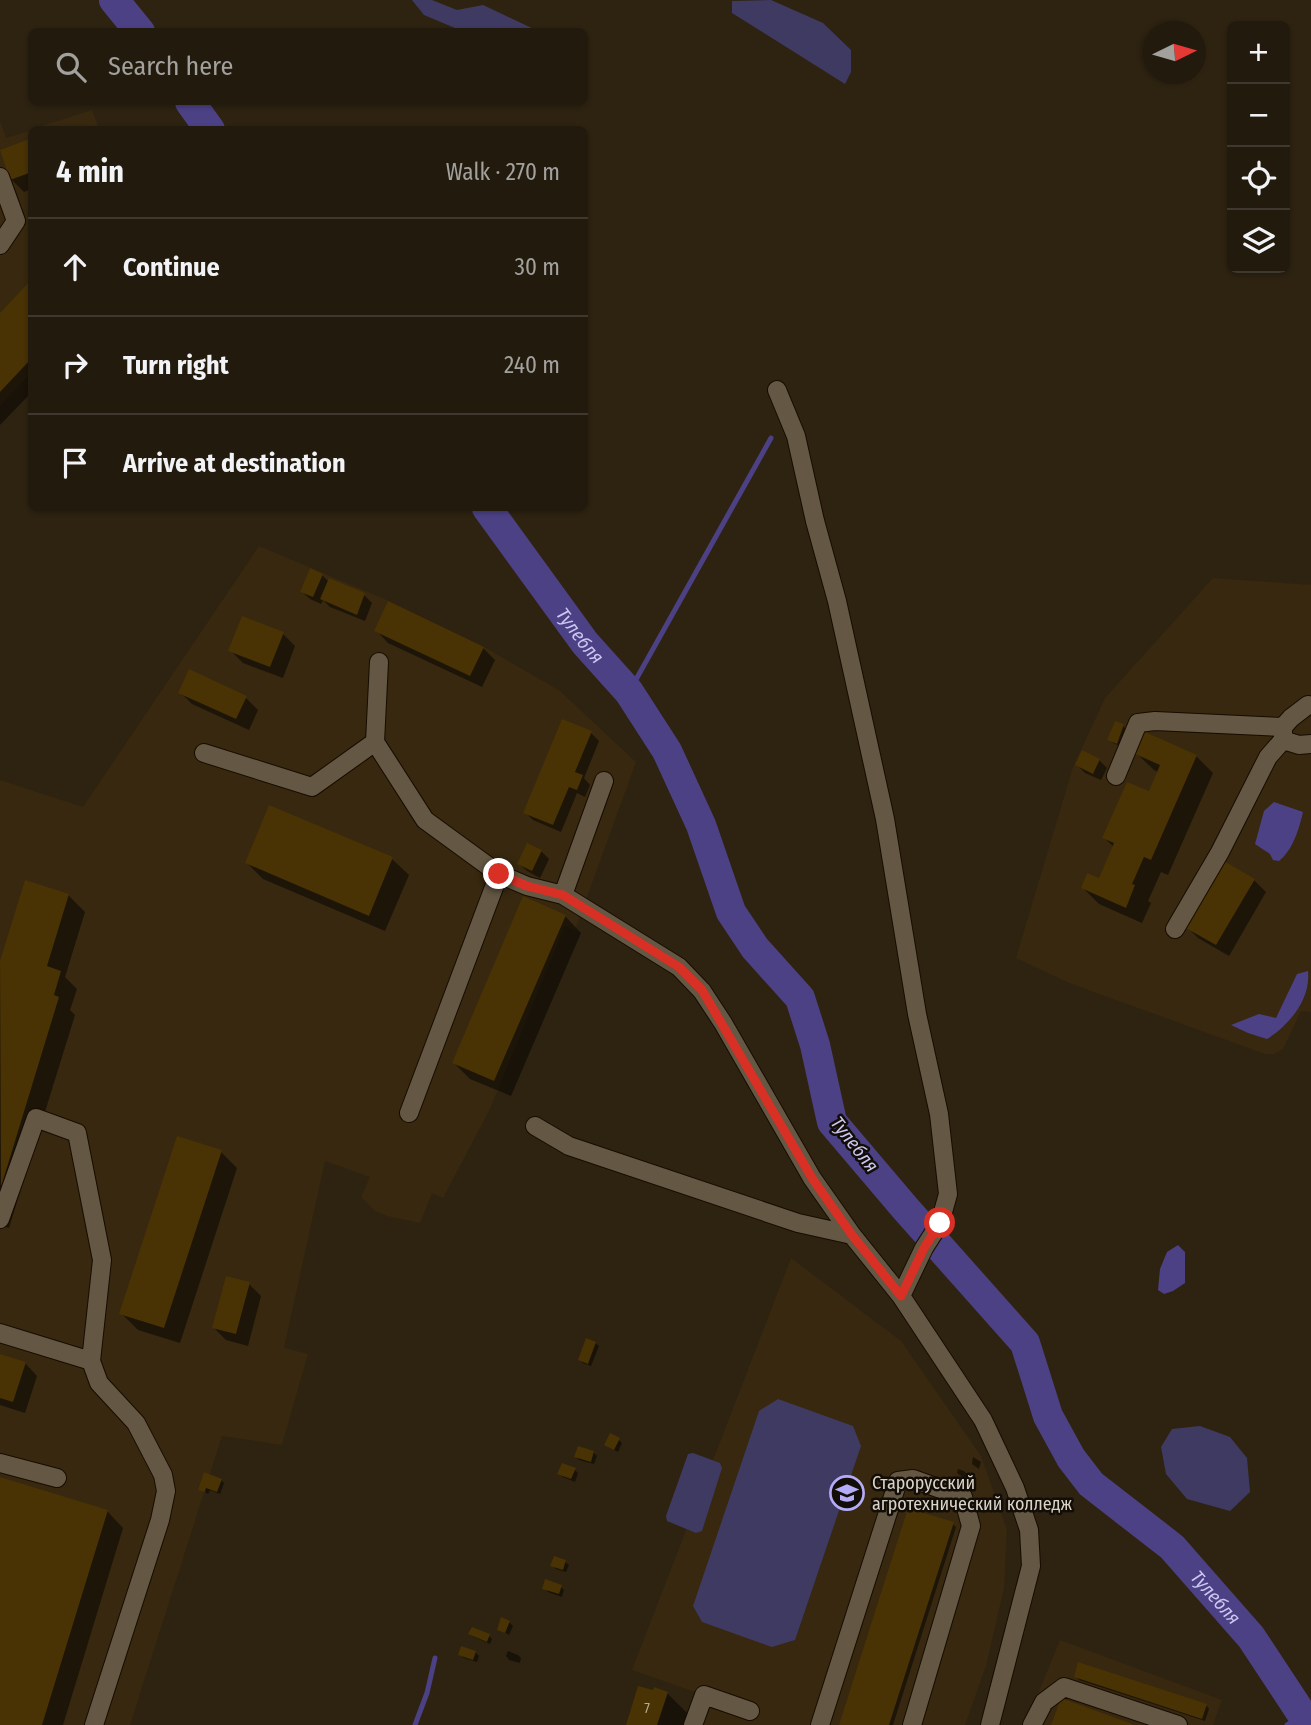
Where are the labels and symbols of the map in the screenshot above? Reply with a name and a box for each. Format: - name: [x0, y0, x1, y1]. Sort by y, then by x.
- north arrow: [1143, 21, 1206, 84]
- water label: Тулебля: [551, 603, 609, 668]
- route end: [483, 858, 514, 889]
- water label: Тулебля: [826, 1112, 883, 1177]
- route start: [924, 1207, 955, 1238]
- place label: Старорусский агротехнический колледж: [872, 1472, 1072, 1515]
- school or university icon: Старорусский агротехнический колледж: [828, 1474, 866, 1512]
- water label: Тулебля: [1186, 1566, 1245, 1629]
- house number: 7: [644, 1700, 650, 1717]

